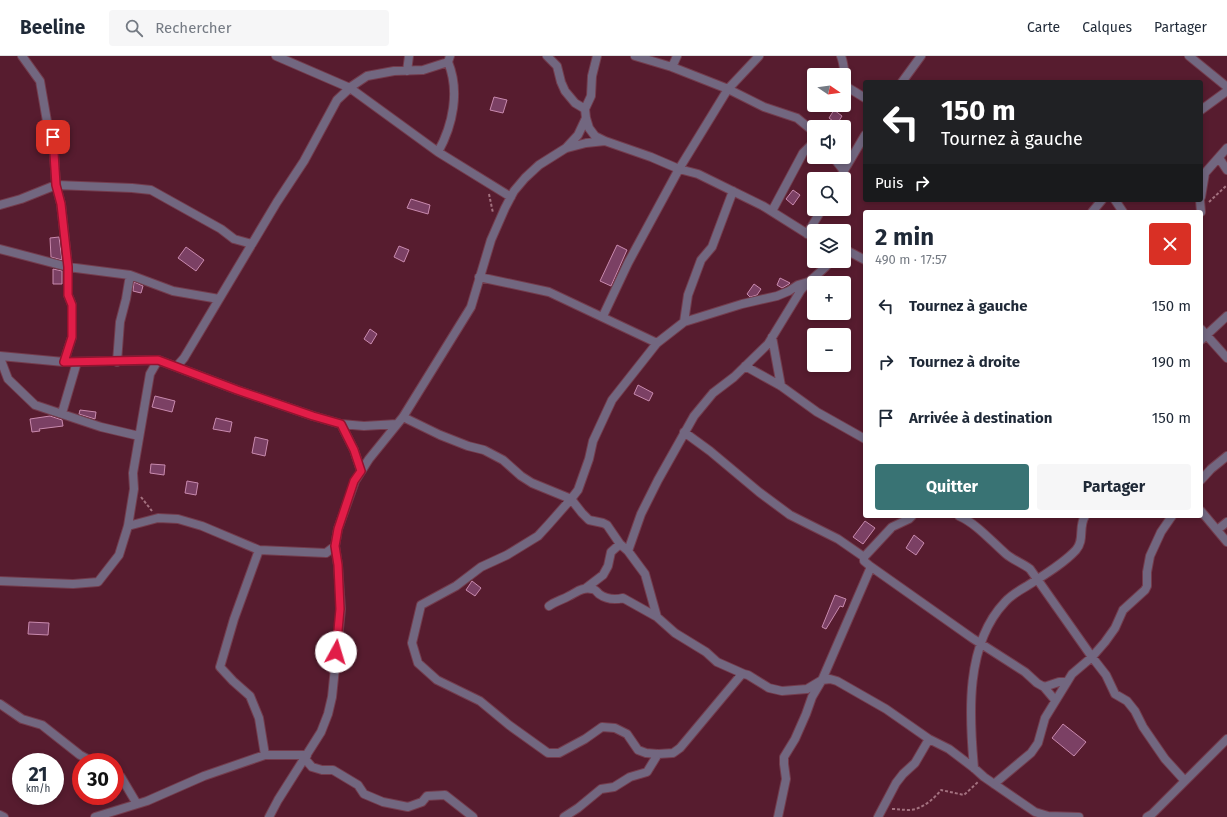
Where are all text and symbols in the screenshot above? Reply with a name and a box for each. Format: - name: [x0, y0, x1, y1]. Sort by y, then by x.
- search box: [109, 10, 389, 46]
- text: Beeline: [20, 16, 85, 39]
- icon: search: [123, 17, 145, 39]
- text: Rechercher: [155, 19, 232, 37]
- text: Carte: [1027, 19, 1060, 36]
- text: Calques: [1082, 19, 1132, 36]
- text: Partager: [1154, 19, 1207, 36]
- north arrow: [807, 68, 851, 112]
- map controls: [807, 68, 851, 372]
- text: 150 m: [941, 94, 1016, 127]
- icon: left: [875, 96, 927, 148]
- pin: [36, 120, 70, 154]
- button: sound: [807, 120, 851, 164]
- icon: arrive: [42, 126, 64, 148]
- text: Tournez à gauche: [941, 128, 1083, 150]
- button: search: [807, 172, 851, 216]
- icon: right: [911, 172, 933, 194]
- text: Puis: [875, 174, 903, 192]
- text: 2 min: [875, 223, 934, 251]
- button: close: [1149, 223, 1191, 265]
- button: layers: [807, 224, 851, 268]
- text: 490 m · 17:57: [875, 252, 947, 267]
- button: +: [807, 276, 851, 320]
- icon: left: [875, 295, 897, 317]
- text: Tournez à gauche: [909, 297, 1028, 315]
- text: 150 m: [1152, 297, 1191, 315]
- button: −: [807, 328, 851, 372]
- icon: right: [875, 351, 897, 373]
- text: Tournez à droite: [909, 353, 1020, 371]
- text: 190 m: [1151, 353, 1191, 371]
- icon: arrive: [875, 407, 897, 429]
- text: Arrivée à destination: [909, 409, 1052, 427]
- text: 150 m: [1152, 409, 1191, 427]
- button: Quitter: [875, 464, 1029, 510]
- button: Partager: [1037, 464, 1191, 510]
- position arrow: [315, 631, 357, 673]
- speed limit sign: 30: [72, 753, 124, 805]
- text: 21: [28, 762, 48, 786]
- text: km/h: [26, 783, 50, 795]

